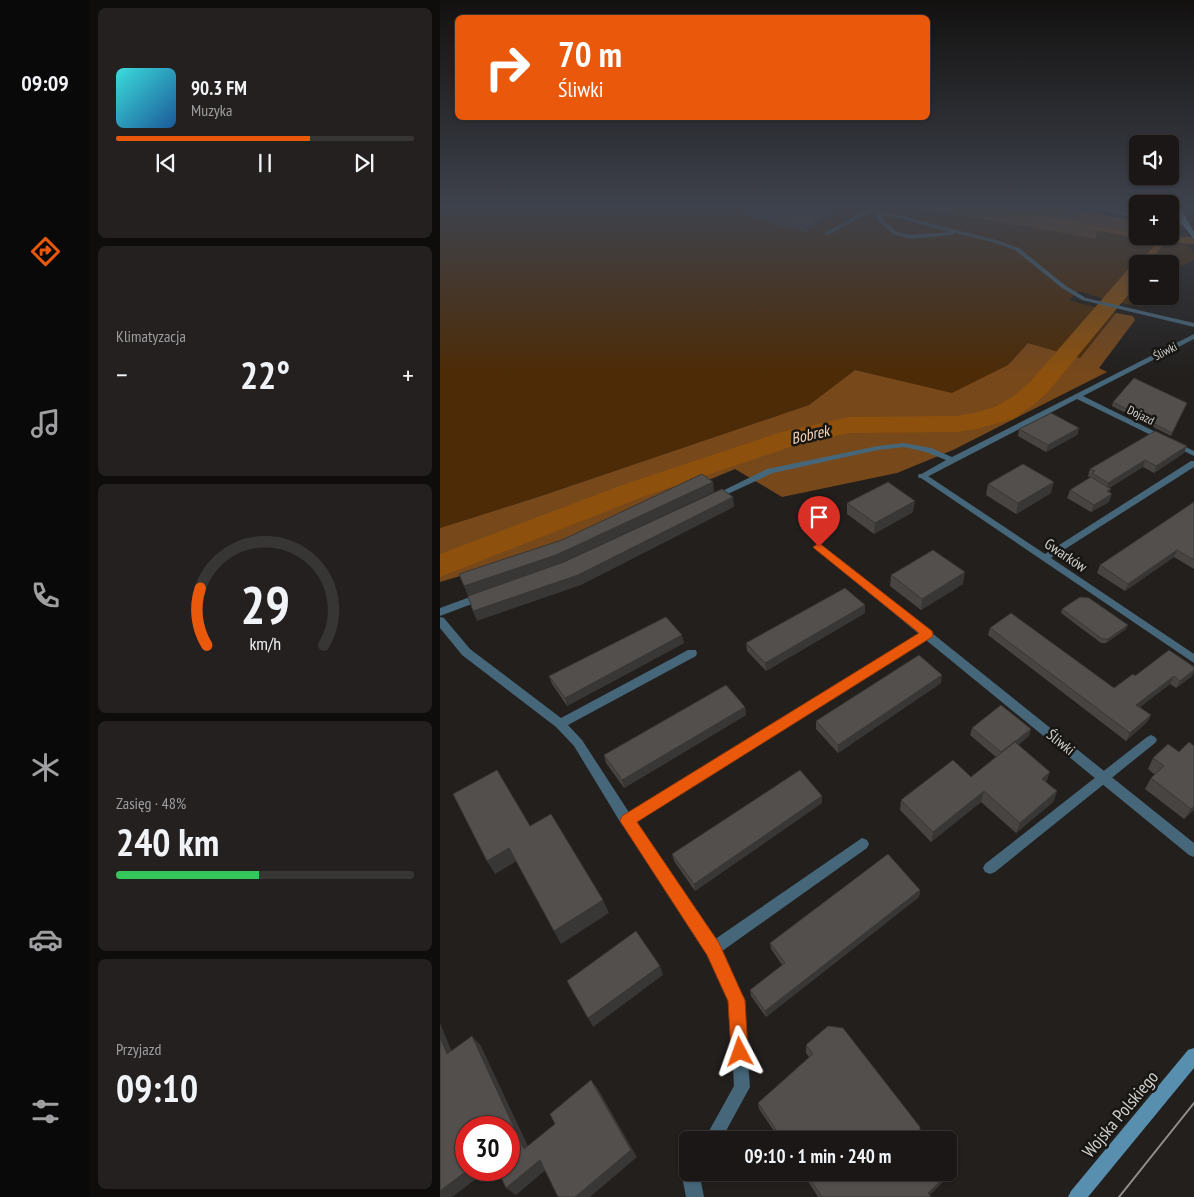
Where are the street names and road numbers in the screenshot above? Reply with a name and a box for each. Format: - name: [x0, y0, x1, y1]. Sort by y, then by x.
- street label: Śliwki: [1151, 339, 1179, 363]
- street label: Dojazd: [1125, 402, 1157, 428]
- street label: Gwarków: [1041, 534, 1091, 576]
- street label: Śliwki: [1043, 725, 1079, 759]
- street label: Wojska Polskiego: [1077, 1066, 1163, 1162]

